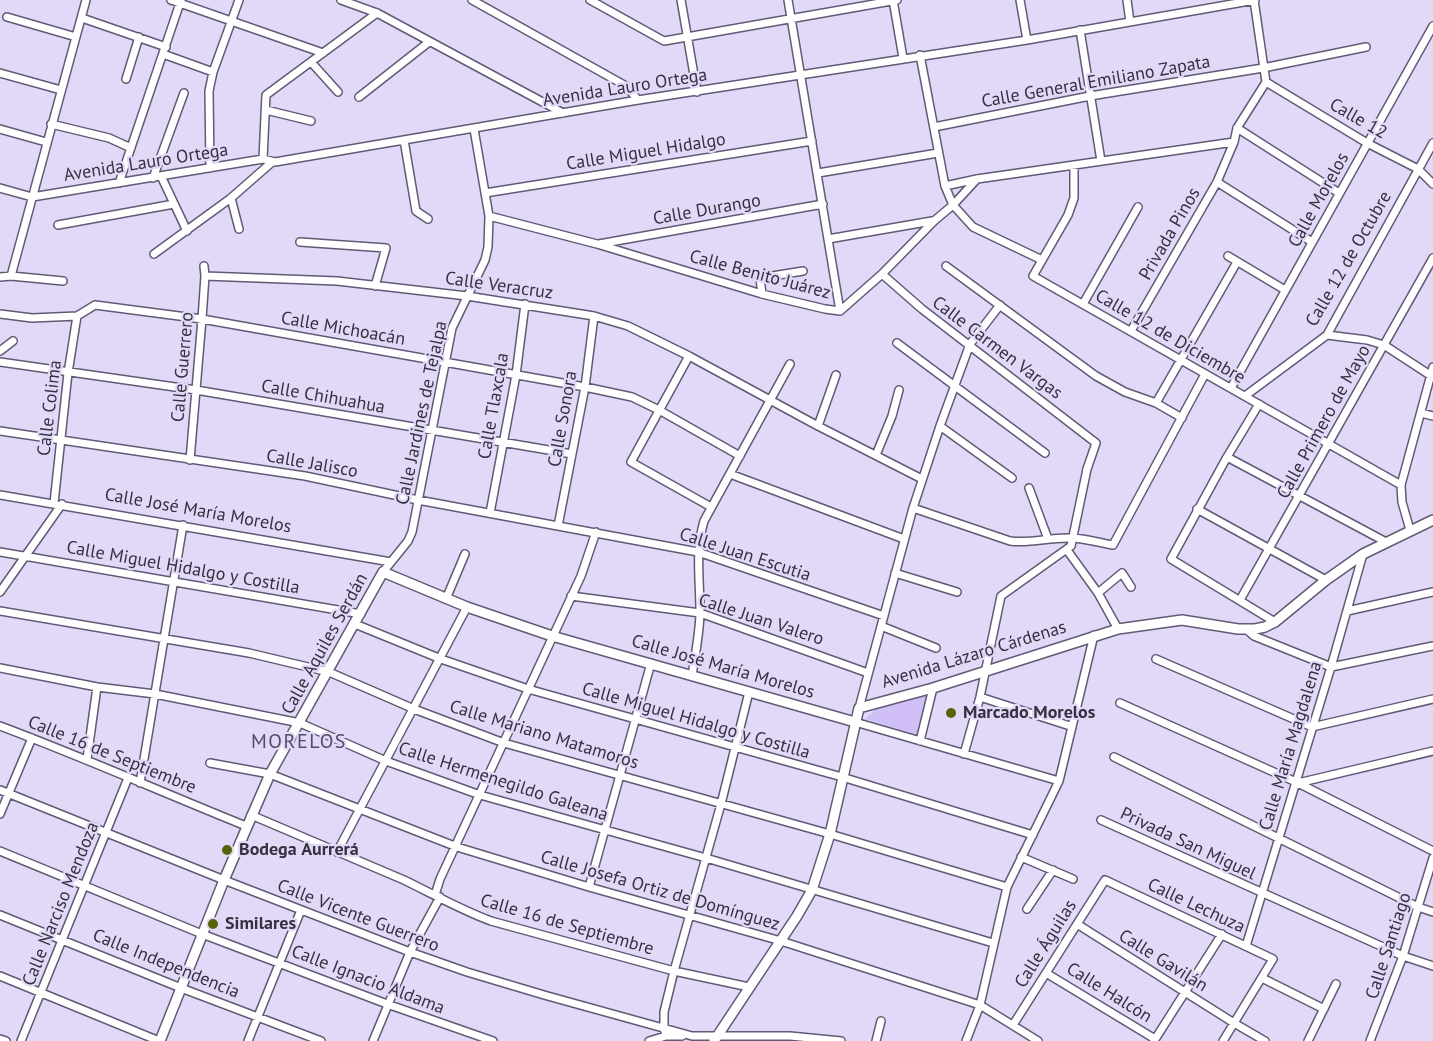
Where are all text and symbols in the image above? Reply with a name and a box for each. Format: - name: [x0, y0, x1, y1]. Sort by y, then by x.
- street label: Calle General Emiliano Zapata: [980, 51, 1212, 113]
- street label: Avenida Lauro Ortega: [541, 64, 709, 112]
- street label: Calle 12: [1325, 94, 1391, 144]
- street label: Calle Miguel Hidalgo: [565, 129, 727, 175]
- street label: Avenida Lauro Ortega: [62, 139, 230, 187]
- street label: Calle Morelos: [1284, 149, 1354, 251]
- street label: Privada Pinos: [1135, 184, 1205, 284]
- street label: Calle 12 de Octubre: [1301, 188, 1397, 330]
- street label: Calle Durango: [651, 190, 763, 230]
- street label: Calle Benito Juárez: [687, 246, 833, 304]
- street label: Calle Veracruz: [444, 268, 554, 304]
- street label: Calle 12 de Diciembre: [1091, 285, 1249, 389]
- street label: Calle Carmen Vargas: [928, 292, 1066, 404]
- street label: Calle Michoacán: [279, 307, 407, 351]
- street label: Calle Guerrero: [167, 311, 199, 423]
- street label: Calle Jardines de Tejalpa: [392, 319, 452, 507]
- street label: Calle Primero de Mayo: [1273, 341, 1375, 503]
- street label: Calle Tlaxcala: [474, 351, 514, 461]
- street label: Calle Colima: [33, 359, 67, 457]
- street label: Calle Sonora: [544, 369, 582, 469]
- street label: Calle Chihuahua: [259, 375, 387, 419]
- street label: Calle Jalisco: [265, 445, 359, 483]
- street label: Calle José María Morelos: [103, 484, 293, 538]
- street label: Calle Juan Escutia: [677, 524, 813, 586]
- street label: Calle Miguel Hidalgo y Costilla: [65, 537, 301, 599]
- street label: Calle Aquiles Serdán: [277, 570, 373, 718]
- street label: Calle Juan Valero: [696, 590, 826, 650]
- street label: Avenida Lázaro Cárdenas: [879, 617, 1069, 693]
- street label: Calle José María Morelos: [629, 631, 817, 703]
- street label: Calle María Magdalena: [1255, 659, 1327, 833]
- street label: Calle Miguel Hidalgo y Costilla: [579, 678, 813, 764]
- street label: Calle Mariano Matamoros: [447, 696, 641, 774]
- place label: Marcado Morelos: [963, 702, 1095, 724]
- marker: Marcado Morelos: [944, 706, 958, 720]
- street label: Calle 16 de Septiembre: [25, 711, 199, 799]
- district label: MORELOS: [251, 730, 347, 754]
- street label: Calle Hermenegildo Galeana: [395, 738, 611, 826]
- street label: Privada San Miguel: [1117, 803, 1259, 885]
- street label: Calle Narciso Mendoza: [18, 819, 104, 989]
- place label: Bodega Aurrerá: [239, 839, 359, 861]
- marker: Bodega Aurrerá: [220, 843, 234, 857]
- street label: Calle Josefa Ortiz de Domínguez: [538, 846, 782, 936]
- street label: Calle Lechuza: [1144, 874, 1248, 938]
- street label: Calle Vicente Guerrero: [274, 875, 442, 957]
- street label: Calle 16 de Septiembre: [478, 890, 656, 960]
- street label: Calle Santiago: [1362, 890, 1416, 1002]
- street label: Calle Águilas: [1010, 896, 1082, 992]
- place label: Similares: [225, 913, 296, 935]
- marker: Similares: [206, 917, 220, 931]
- street label: Calle Independencia: [89, 925, 243, 1003]
- street label: Calle Gavilán: [1115, 925, 1211, 997]
- street label: Calle Ignacio Aldama: [288, 941, 448, 1019]
- street label: Calle Halcón: [1062, 958, 1156, 1028]

